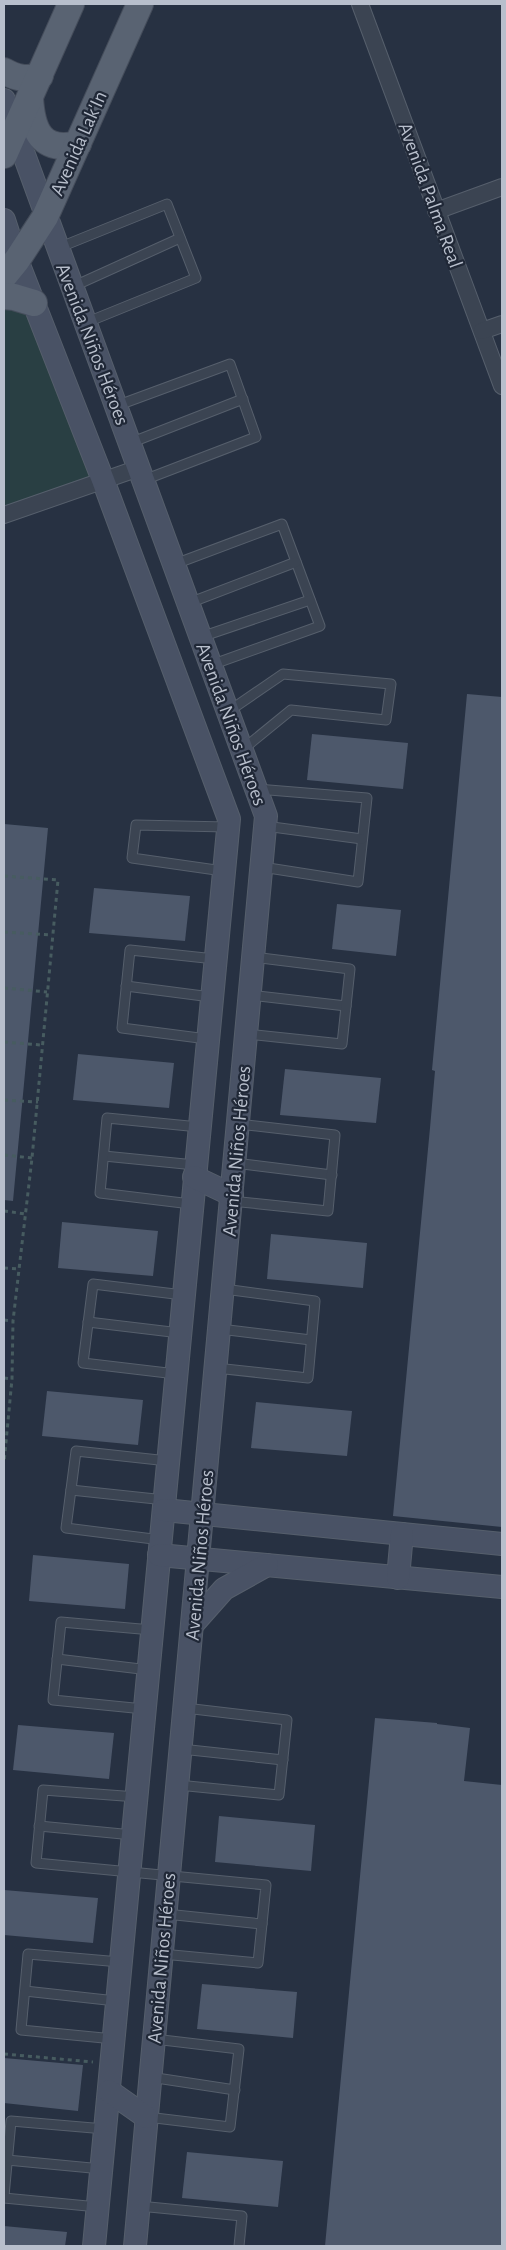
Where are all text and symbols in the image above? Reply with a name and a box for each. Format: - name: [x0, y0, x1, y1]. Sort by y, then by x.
- street label: Avenida Lak'In: [47, 88, 111, 199]
- street label: Avenida Palma Real: [394, 120, 466, 271]
- street label: Avenida Niños Héroes: [52, 261, 132, 428]
- street label: Avenida Niños Héroes: [192, 640, 270, 808]
- street label: Avenida Niños Héroes: [220, 1065, 254, 1237]
- street label: Avenida Niños Héroes: [183, 1469, 217, 1641]
- street label: Avenida Niños Héroes: [145, 1872, 179, 2044]

